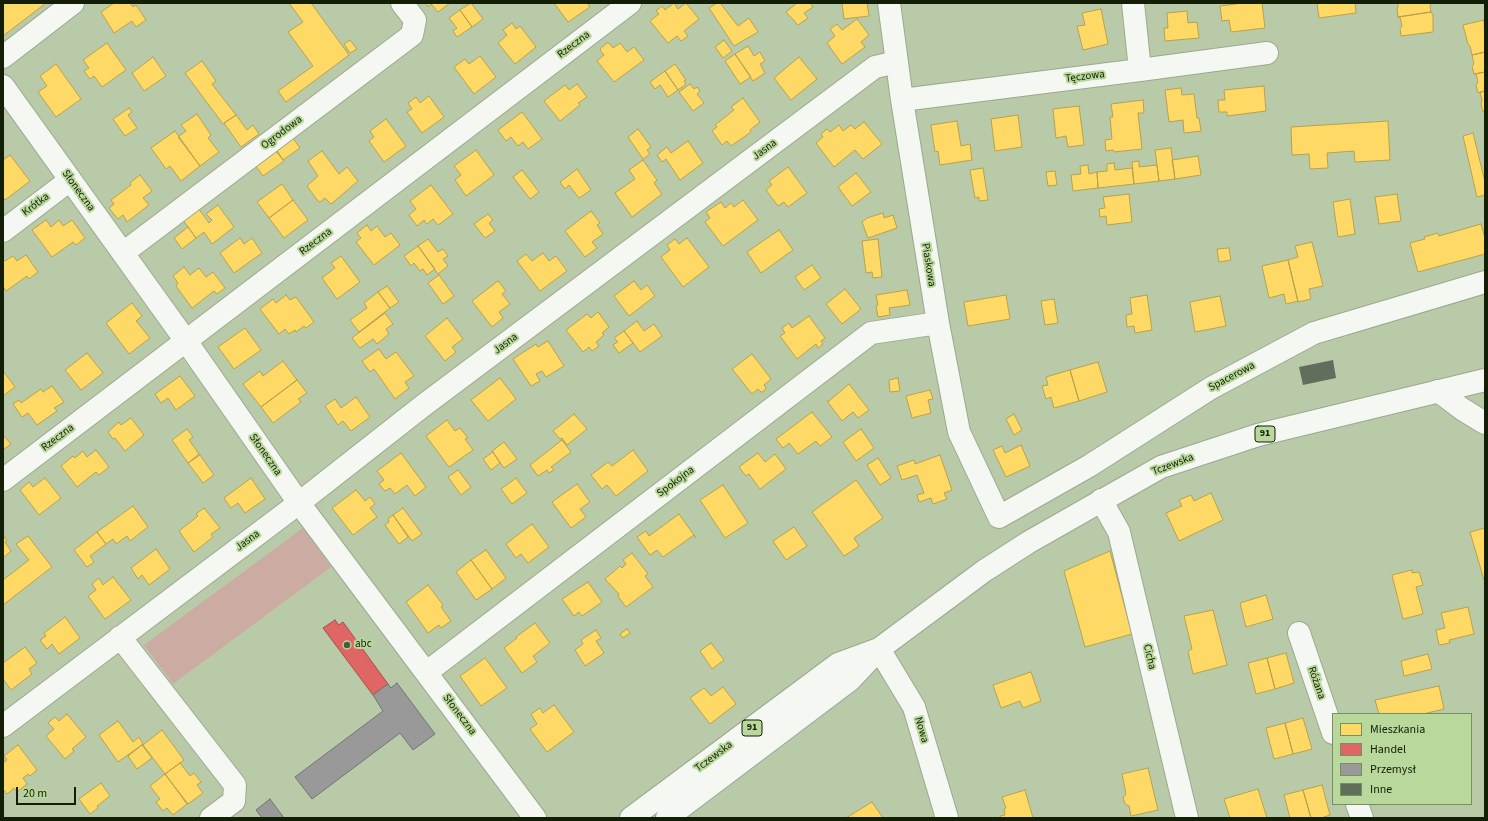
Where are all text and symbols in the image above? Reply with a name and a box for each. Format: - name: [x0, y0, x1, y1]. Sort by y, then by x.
- street label: Rzeczna: [555, 28, 593, 62]
- street label: Tęczowa: [1065, 68, 1105, 86]
- street label: Ogrodowa: [259, 113, 305, 153]
- street label: Jasna: [750, 137, 780, 163]
- street label: Słoneczna: [59, 168, 97, 214]
- street label: Krótka: [20, 191, 52, 219]
- street label: Rzeczna: [297, 225, 335, 259]
- street label: Piaskowa: [918, 242, 938, 288]
- street label: Jasna: [491, 331, 521, 357]
- street label: Spacerowa: [1207, 359, 1257, 395]
- street label: Rzeczna: [39, 421, 77, 455]
- road number: 91: [1255, 426, 1275, 442]
- street label: Słoneczna: [246, 432, 284, 478]
- street label: Tczewska: [1150, 451, 1196, 479]
- street label: Spokojna: [655, 464, 697, 500]
- street label: Jasna: [233, 528, 263, 554]
- place label: abc: [355, 638, 372, 652]
- marker: abc: [342, 640, 352, 650]
- street label: Cicha: [1140, 643, 1158, 671]
- street label: Różana: [1304, 665, 1328, 701]
- street label: Słoneczna: [439, 692, 479, 738]
- legend: [1332, 713, 1472, 805]
- street label: Nowa: [911, 716, 931, 744]
- road number: 91: [742, 720, 762, 736]
- text: Mieszkania: [1370, 721, 1425, 738]
- street label: Tczewska: [693, 739, 735, 775]
- text: Handel: [1370, 741, 1406, 758]
- text: Przemysł: [1370, 761, 1416, 778]
- scale bar: [18, 779, 78, 805]
- text: Inne: [1370, 781, 1392, 798]
- text: 20 m: [23, 785, 47, 802]

